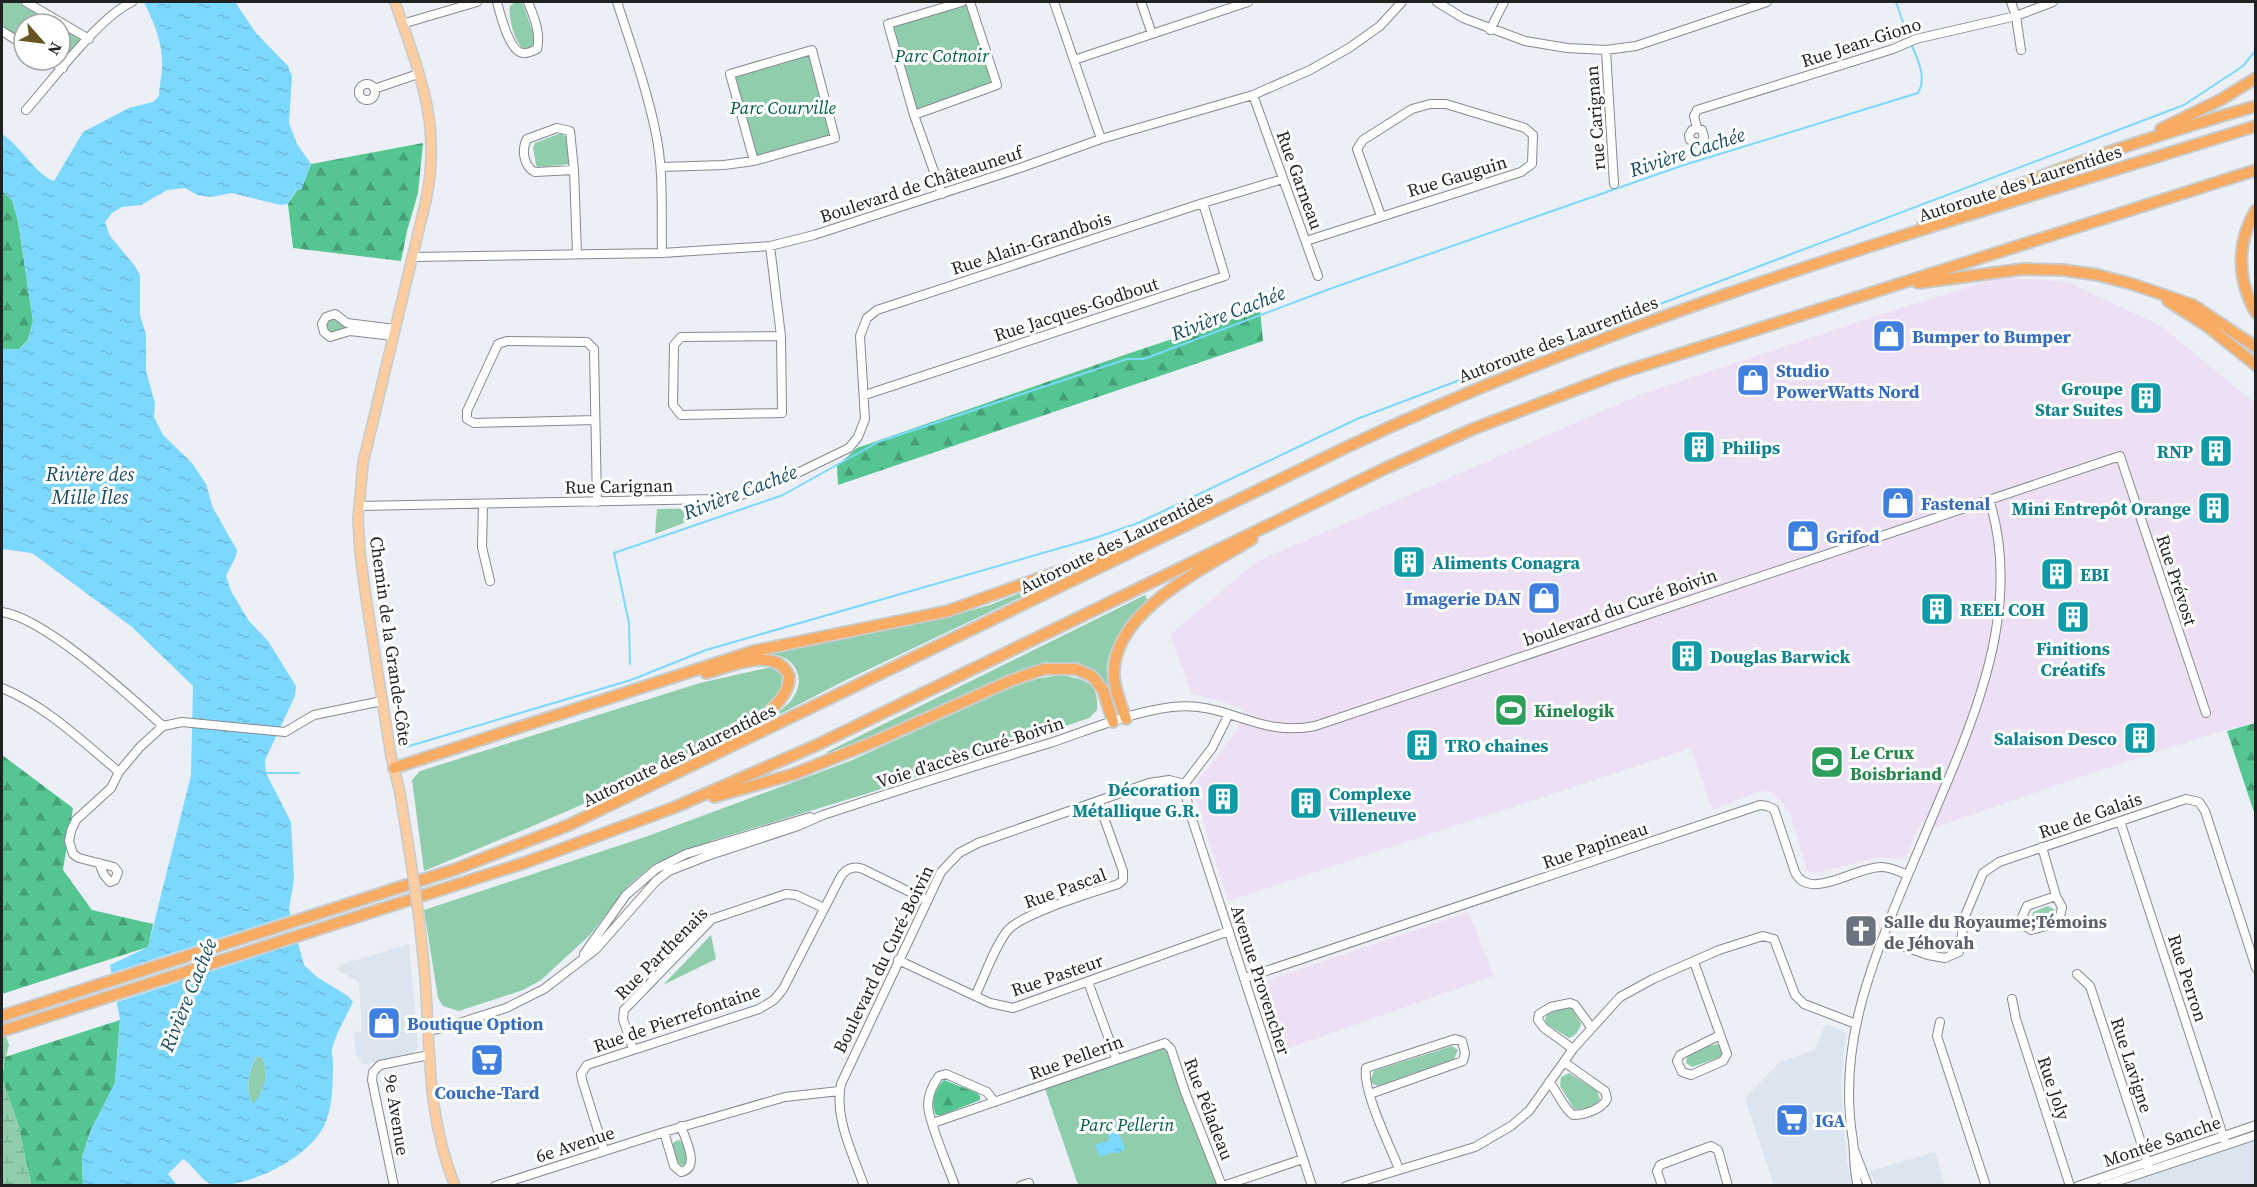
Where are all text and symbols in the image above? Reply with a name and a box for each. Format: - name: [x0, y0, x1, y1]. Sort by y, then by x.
- street label: Rue Jean-Giono: [1798, 11, 1924, 73]
- north arrow: [12, 12, 72, 72]
- text: N: [43, 39, 68, 60]
- park label: Parc Cotnoir: [894, 43, 990, 68]
- street label: rue Carignan: [1579, 65, 1611, 171]
- park label: Parc Courville: [729, 95, 837, 120]
- water label: Rivière Cachée: [1625, 120, 1748, 184]
- street label: Rue Garneau: [1271, 127, 1329, 233]
- street label: Autoroute des Laurentides: [1915, 138, 2125, 228]
- street label: Boulevard de Châteauneuf: [816, 139, 1027, 229]
- street label: Rue Gauguin: [1404, 149, 1510, 203]
- street label: Rue Alain-Grandbois: [948, 205, 1114, 281]
- street label: Rue Jacques-Godbout: [991, 271, 1161, 347]
- water label: Rivière Cachée: [1166, 278, 1289, 348]
- street label: Autoroute des Laurentides: [1454, 289, 1662, 389]
- shop icon: Bumper to Bumper: [1871, 318, 1907, 354]
- place label: Bumper to Bumper: [1912, 324, 2072, 349]
- place label: Studio PowerWatts Nord: [1776, 358, 1920, 404]
- shop icon: Studio PowerWatts Nord: [1735, 362, 1771, 398]
- place label: Groupe Star Suites: [2035, 376, 2123, 422]
- building icon: Groupe Star Suites: [2128, 380, 2164, 416]
- building icon: Philips: [1681, 429, 1717, 465]
- building icon: RNP: [2198, 433, 2234, 469]
- place label: Philips: [1722, 435, 1780, 460]
- place label: RNP: [2157, 439, 2193, 464]
- water label: Rivière Cachée: [678, 457, 801, 527]
- water label: Rivière des Mille Îles: [45, 460, 135, 511]
- street label: Rue Carignan: [564, 473, 674, 499]
- street label: Autoroute des Laurentides: [1015, 484, 1217, 600]
- shop icon: Fastenal: [1880, 485, 1916, 521]
- building icon: Mini Entrepôt Orange: [2196, 490, 2232, 526]
- place label: Fastenal: [1921, 491, 1990, 516]
- place label: Mini Entrepôt Orange: [2012, 496, 2191, 521]
- shop icon: Grifod: [1785, 518, 1821, 554]
- place label: Grifod: [1826, 524, 1880, 549]
- street label: Rue Prévost: [2151, 531, 2204, 629]
- street label: Chemin de la Grande-Côte: [364, 535, 418, 747]
- building icon: Aliments Conagra: [1391, 544, 1427, 580]
- place label: Aliments Conagra: [1432, 550, 1580, 575]
- building icon: EBI: [2039, 556, 2075, 592]
- street label: boulevard du Curé Boivin: [1520, 562, 1720, 652]
- place label: EBI: [2080, 562, 2109, 587]
- shop icon: Imagerie DAN: [1526, 580, 1562, 616]
- place label: Imagerie DAN: [1406, 586, 1521, 611]
- building icon: REEL COH: [1919, 591, 1955, 627]
- place label: REEL COH: [1960, 597, 2045, 622]
- building icon: Finitions Créatifs: [2055, 599, 2091, 635]
- place label: Finitions Créatifs: [2036, 636, 2110, 682]
- building icon: Douglas Barwick: [1669, 638, 1705, 674]
- place label: Douglas Barwick: [1710, 644, 1850, 669]
- sports icon: Kinelogik: [1493, 692, 1529, 728]
- street label: Autoroute des Laurentides: [578, 697, 780, 813]
- place label: Kinelogik: [1534, 698, 1615, 723]
- street label: Voie d'accès Curé-Boivin: [873, 710, 1067, 794]
- building icon: Salaison Desco: [2122, 720, 2158, 756]
- place label: Salaison Desco: [1994, 726, 2117, 751]
- building icon: TRO chaines: [1404, 727, 1440, 763]
- place label: TRO chaines: [1445, 733, 1549, 758]
- place label: Le Crux Boisbriand: [1850, 740, 1942, 786]
- sports icon: Le Crux Boisbriand: [1809, 744, 1845, 780]
- place label: Décoration Métallique G.R.: [1072, 777, 1200, 823]
- building icon: Décoration Métallique G.R.: [1205, 781, 1241, 817]
- place label: Complexe Villeneuve: [1329, 781, 1416, 827]
- building icon: Complexe Villeneuve: [1288, 785, 1324, 821]
- street label: Rue de Galais: [2035, 786, 2145, 844]
- street label: Rue Papineau: [1539, 815, 1651, 875]
- street label: Boulevard du Curé-Boivin: [827, 861, 939, 1057]
- street label: Rue Pascal: [1020, 862, 1110, 914]
- street label: Rue Parthenais: [609, 901, 713, 1005]
- street label: Avenue Provencher: [1225, 902, 1297, 1058]
- place label: Salle du Royaume;Témoins de Jéhovah: [1884, 909, 2107, 955]
- church icon: Salle du Royaume;Témoins de Jéhovah: [1843, 913, 1879, 949]
- street label: Rue Perron: [2162, 931, 2214, 1025]
- water label: Rivière Cachée: [152, 934, 223, 1057]
- street label: Rue Pasteur: [1008, 947, 1107, 1002]
- street label: Rue de Pierrefontaine: [590, 978, 764, 1058]
- shop icon: Boutique Option: [366, 1005, 402, 1041]
- place label: Boutique Option: [407, 1011, 544, 1036]
- street label: Rue Lavigne: [2105, 1014, 2159, 1116]
- street label: Rue Pellerin: [1026, 1028, 1127, 1086]
- supermarket icon: Couche-Tard: [469, 1042, 505, 1078]
- street label: Rue Joly: [2031, 1053, 2077, 1124]
- street label: Rue Péladeau: [1178, 1054, 1240, 1164]
- street label: 9e Avenue: [378, 1073, 416, 1157]
- place label: Couche-Tard: [435, 1080, 540, 1105]
- supermarket icon: IGA: [1774, 1102, 1810, 1138]
- place label: IGA: [1815, 1108, 1845, 1133]
- street label: Montée Sanche: [2100, 1109, 2224, 1173]
- park label: Parc Pellerin: [1079, 1112, 1174, 1137]
- street label: 6e Avenue: [532, 1120, 618, 1168]

